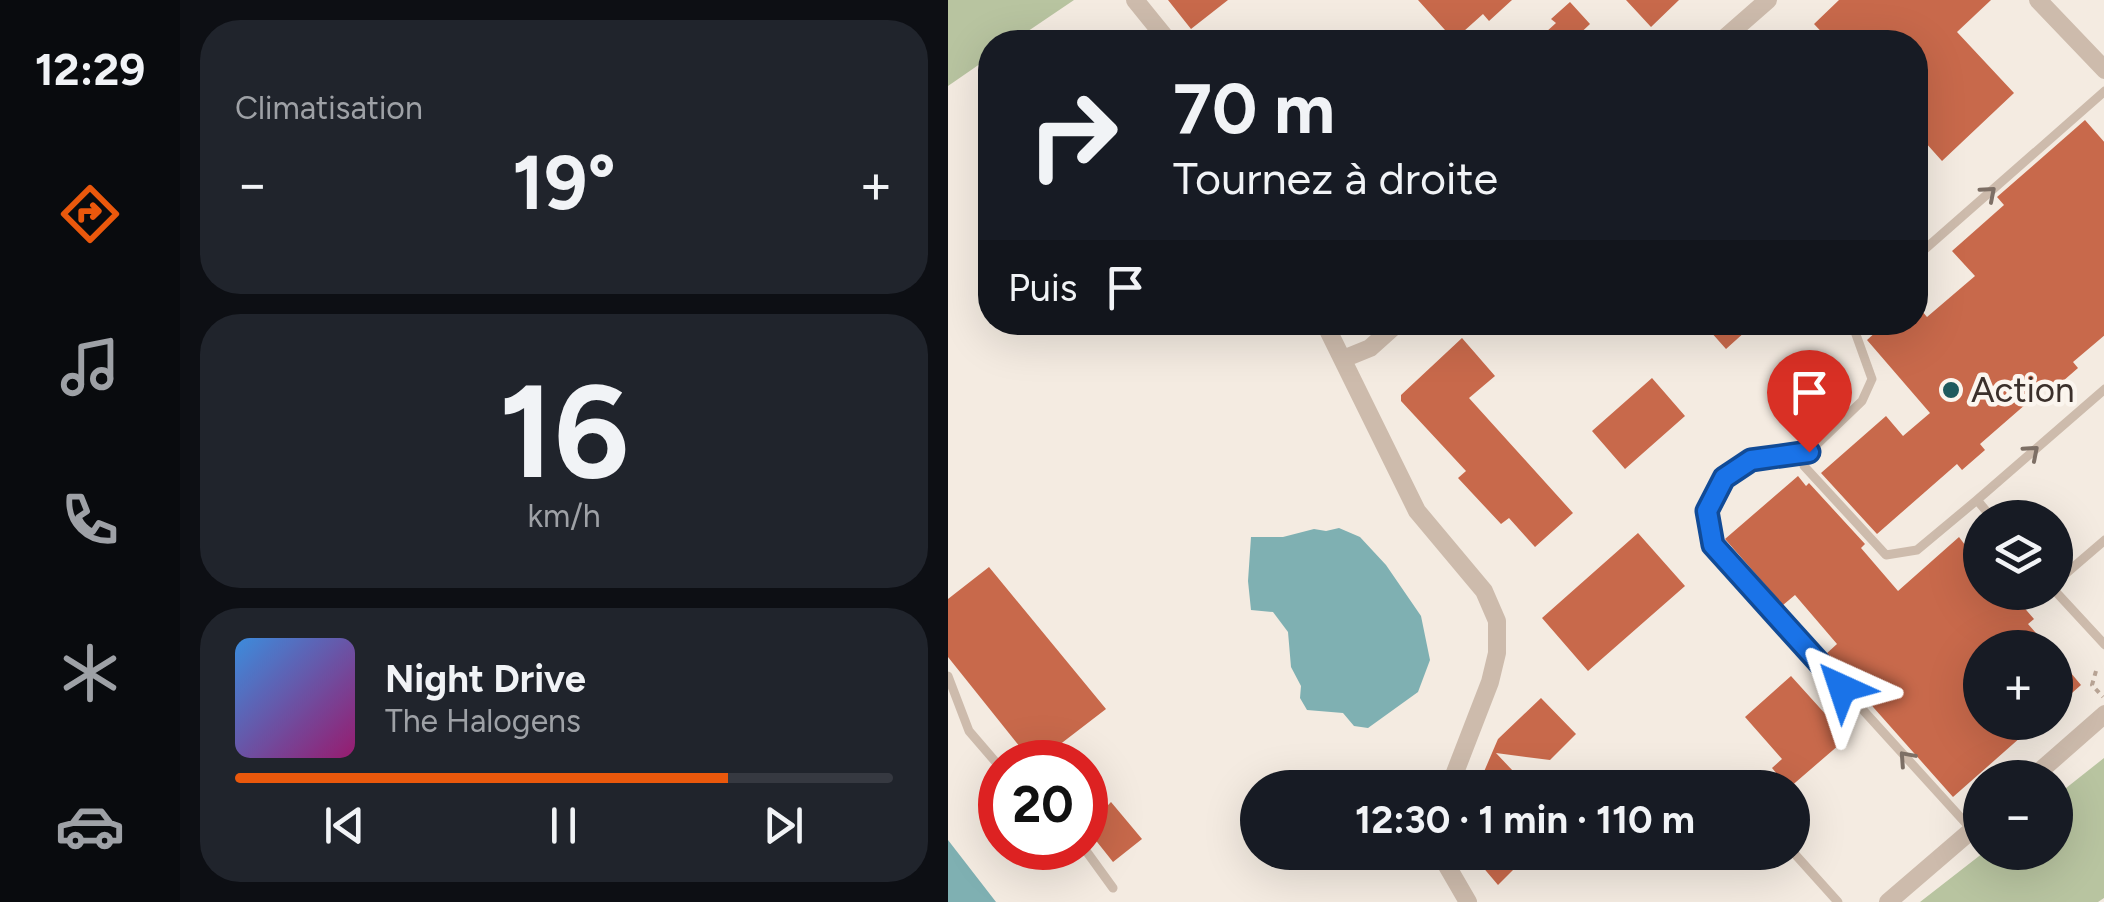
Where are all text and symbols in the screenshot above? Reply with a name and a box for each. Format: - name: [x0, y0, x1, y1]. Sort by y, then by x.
- text: 12:29: [35, 42, 145, 96]
- text: 70 m: [1173, 66, 1335, 151]
- icon: right: [1008, 70, 1138, 200]
- text: Climatisation: [235, 89, 423, 127]
- text: 19°: [512, 138, 616, 228]
- text: −: [235, 151, 269, 217]
- text: +: [859, 151, 893, 217]
- text: Tournez à droite: [1173, 151, 1498, 205]
- icon: directions: [55, 179, 125, 249]
- one-way arrow: [1977, 186, 1996, 204]
- icon: arrive: [1098, 260, 1153, 315]
- text: Puis: [1008, 265, 1078, 311]
- icon: music: [55, 332, 125, 402]
- pin: [1767, 350, 1852, 453]
- text: 16: [499, 354, 629, 510]
- icon: arrive: [1782, 365, 1837, 420]
- place label: Action: [1971, 369, 2075, 411]
- marker: Action: [1940, 379, 1962, 401]
- one-way arrow: [2020, 446, 2039, 464]
- icon: phone: [55, 485, 125, 555]
- text: km/h: [527, 497, 601, 535]
- map controls: [1963, 500, 2073, 870]
- button: layers: [1963, 500, 2073, 610]
- button: +: [1963, 630, 2073, 740]
- position arrow: [1790, 636, 1894, 740]
- icon: climate: [55, 638, 125, 708]
- text: Night Drive: [385, 656, 586, 702]
- text: The Halogens: [385, 702, 581, 740]
- speed limit sign: 20: [978, 740, 1108, 870]
- one-way arrow: [1900, 751, 1918, 770]
- button: −: [1963, 760, 2073, 870]
- icon: car: [55, 791, 125, 861]
- text: 12:30 · 1 min · 110 m: [1355, 797, 1695, 843]
- icon: previous: [317, 798, 372, 853]
- icon: pause: [536, 798, 591, 853]
- icon: next: [756, 798, 811, 853]

